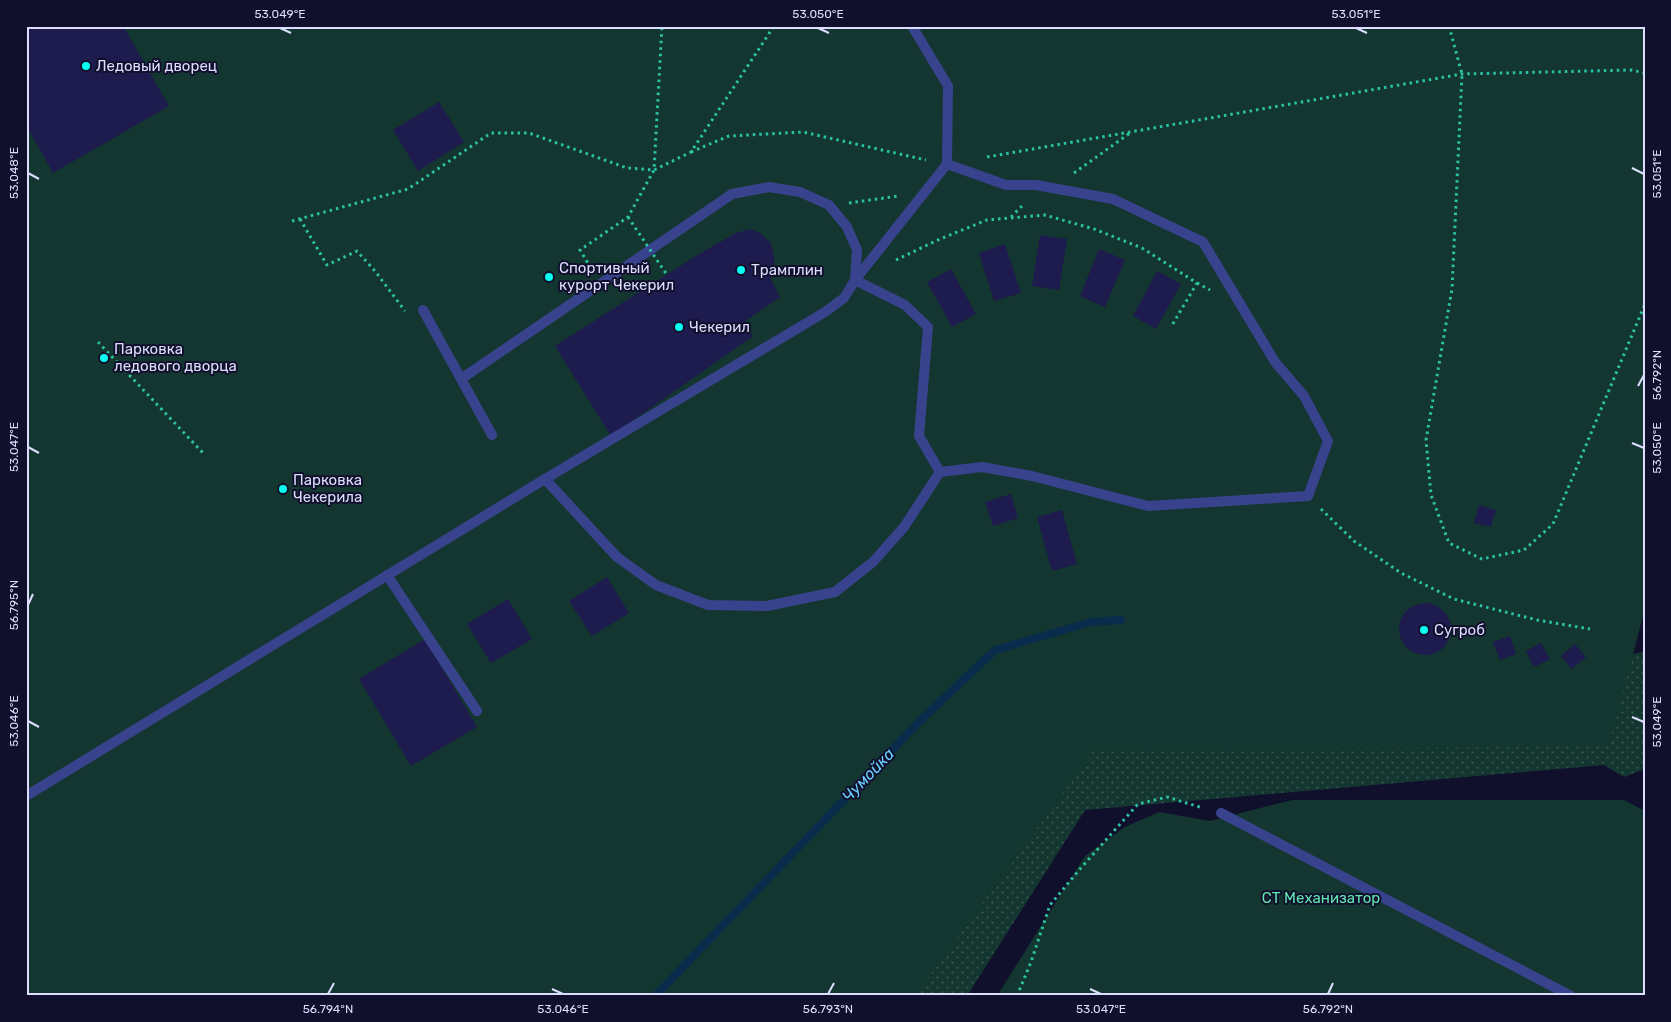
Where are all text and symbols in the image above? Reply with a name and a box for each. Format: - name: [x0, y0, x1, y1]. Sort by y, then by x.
- text: 53.049°E: [254, 7, 306, 21]
- text: 53.050°E: [792, 7, 844, 21]
- text: 53.051°E: [1332, 7, 1380, 21]
- place label: Ледовый дворец: [96, 57, 217, 75]
- marker: Ледовый дворец: [80, 60, 92, 72]
- text: 53.048°E: [7, 147, 21, 199]
- text: 53.051°E: [1650, 150, 1664, 198]
- place label: Спортивный курорт Чекерил: [559, 259, 674, 294]
- place label: Трамплин: [751, 261, 823, 279]
- marker: Трамплин: [735, 264, 747, 276]
- marker: Спортивный курорт Чекерил: [543, 271, 555, 283]
- place label: Чекерил: [689, 318, 750, 336]
- marker: Чекерил: [673, 321, 685, 333]
- place label: Парковка ледового дворца: [114, 340, 237, 375]
- text: 56.792°N: [1650, 350, 1664, 400]
- marker: Парковка ледового дворца: [98, 352, 110, 364]
- text: 53.047°E: [7, 422, 21, 472]
- text: 53.050°E: [1650, 422, 1664, 474]
- place label: Парковка Чекерила: [293, 471, 362, 506]
- marker: Парковка Чекерила: [277, 483, 289, 495]
- text: 56.795°N: [7, 580, 21, 630]
- place label: Сугроб: [1434, 621, 1485, 639]
- marker: Сугроб: [1418, 624, 1430, 636]
- text: 53.046°E: [7, 695, 21, 747]
- text: 53.049°E: [1650, 696, 1664, 748]
- water label: Чумойка: [838, 744, 898, 806]
- park label: СТ Механизатор: [1262, 889, 1380, 907]
- text: 56.794°N: [303, 1002, 353, 1016]
- text: 53.046°E: [537, 1002, 589, 1016]
- text: 56.793°N: [803, 1002, 853, 1016]
- text: 53.047°E: [1076, 1002, 1126, 1016]
- text: 56.792°N: [1303, 1002, 1353, 1016]

